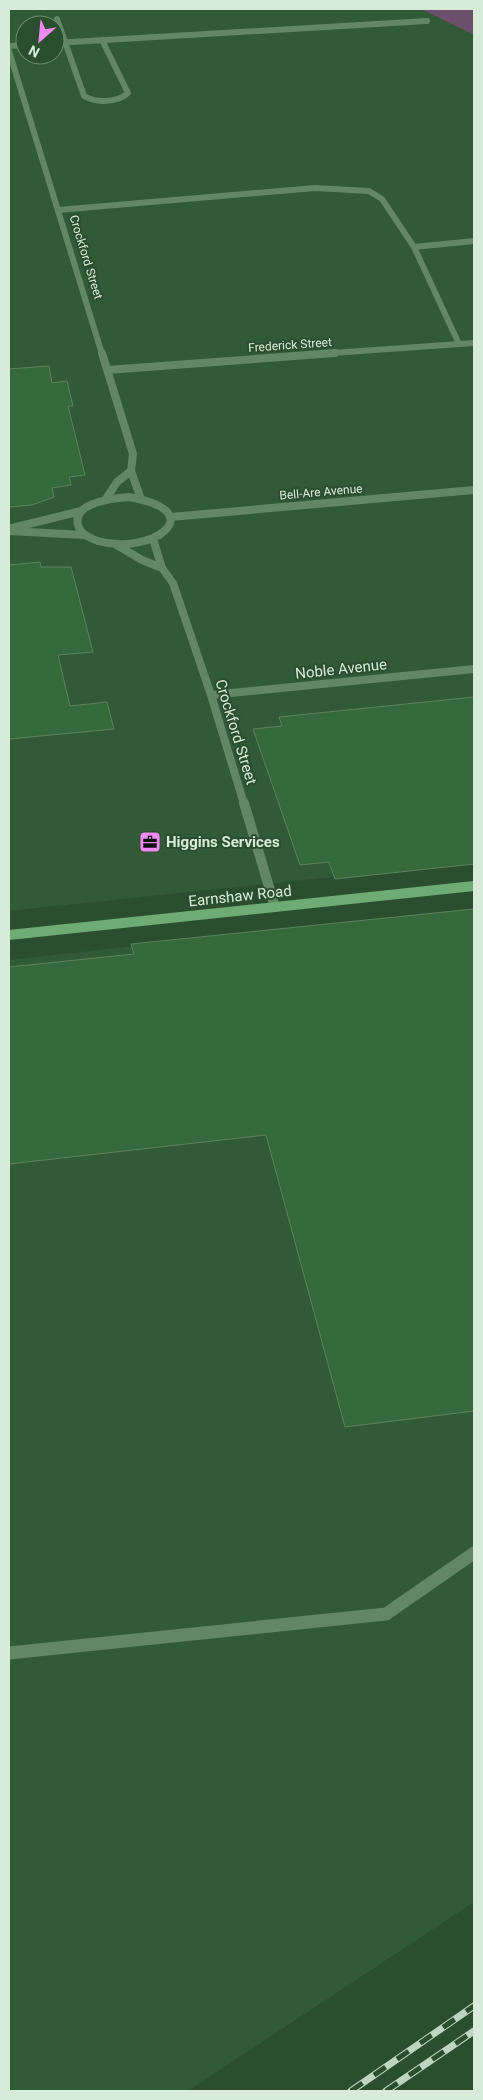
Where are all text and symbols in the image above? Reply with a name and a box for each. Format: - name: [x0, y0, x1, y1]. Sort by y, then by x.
- north arrow: [15, 15, 65, 65]
- text: N: [26, 42, 42, 61]
- street label: Crockford Street: [67, 213, 105, 301]
- street label: Frederick Street: [248, 335, 332, 355]
- street label: Bell-Are Avenue: [279, 481, 363, 503]
- street label: Noble Avenue: [294, 655, 388, 683]
- street label: Crockford Street: [211, 677, 261, 787]
- office icon: Higgins Services: [138, 830, 162, 854]
- place label: Higgins Services: [166, 833, 280, 851]
- street label: Earnshaw Road: [188, 882, 292, 910]

